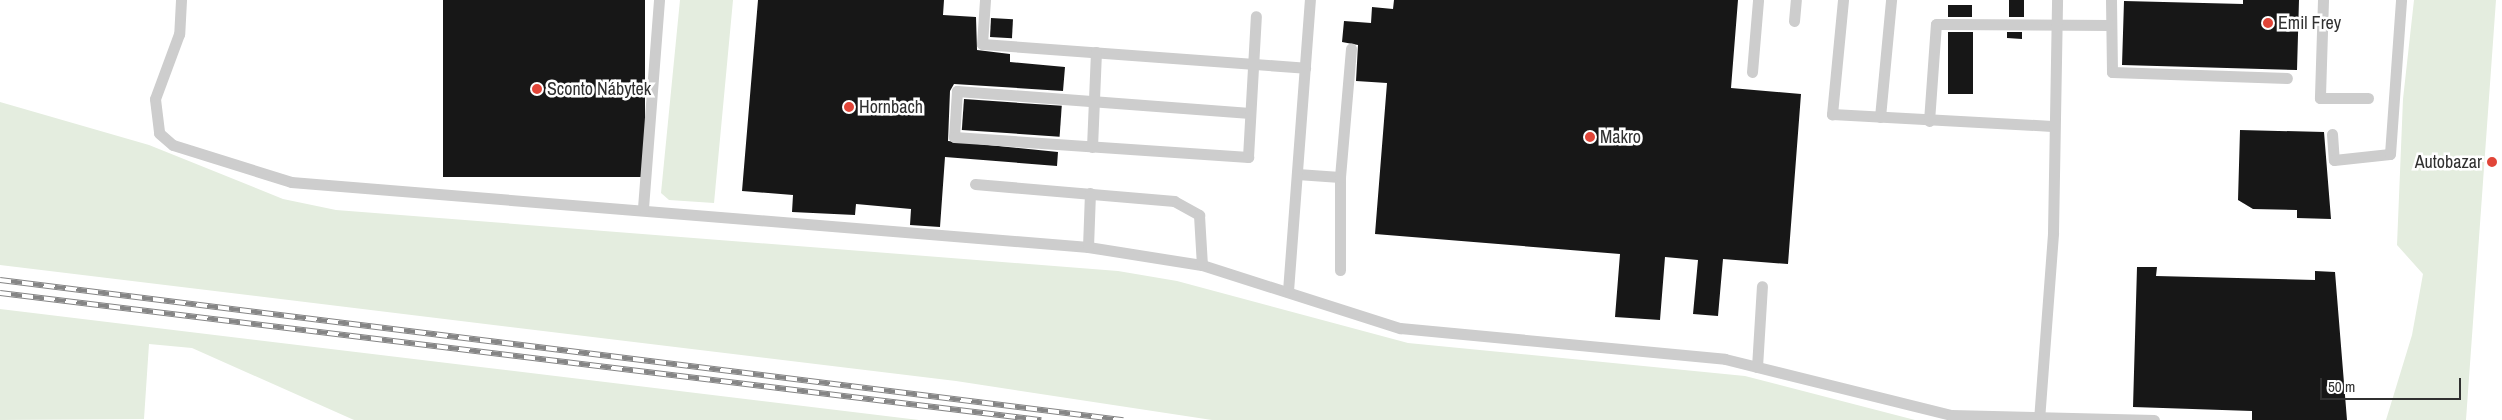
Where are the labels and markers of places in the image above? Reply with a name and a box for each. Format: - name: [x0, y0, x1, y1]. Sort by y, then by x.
- place label: Emil Frey: [2278, 12, 2341, 34]
- marker: Emil Frey: [2262, 17, 2274, 29]
- place label: Sconto Nábytek: [547, 78, 651, 100]
- marker: Sconto Nábytek: [531, 83, 543, 95]
- place label: Hornbach: [859, 96, 923, 118]
- marker: Hornbach: [843, 101, 855, 113]
- place label: Makro: [1600, 126, 1641, 148]
- marker: Makro: [1584, 131, 1596, 143]
- place label: Autobazar: [2415, 151, 2482, 173]
- marker: Autobazar: [2486, 156, 2498, 168]

